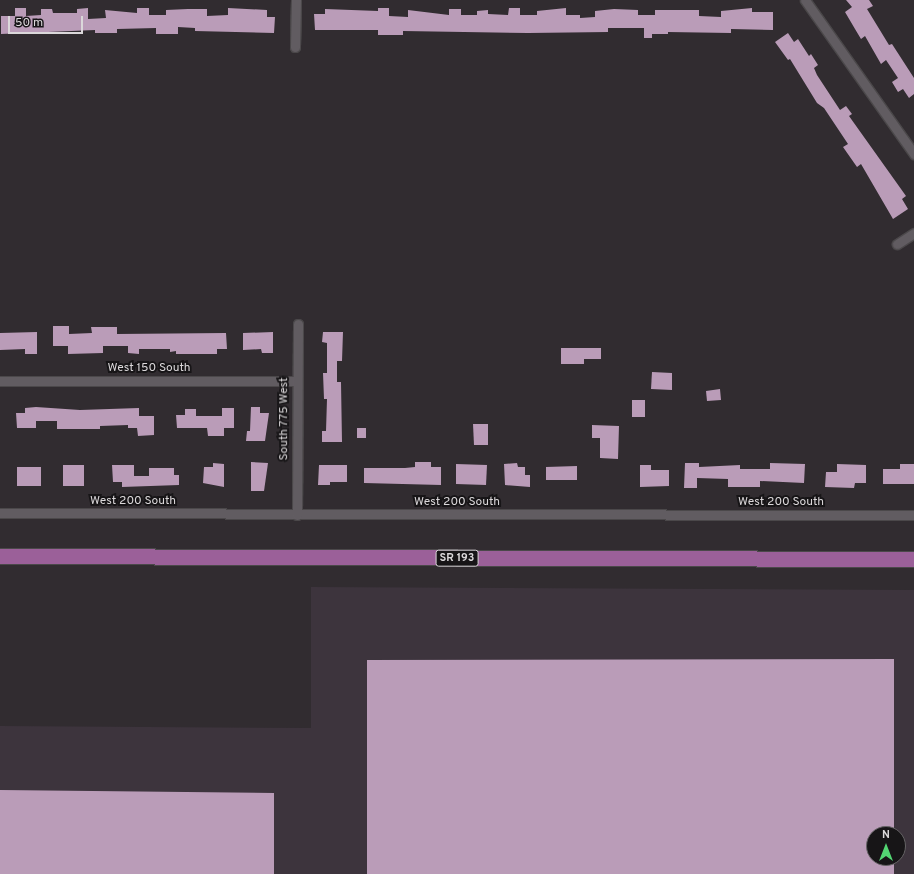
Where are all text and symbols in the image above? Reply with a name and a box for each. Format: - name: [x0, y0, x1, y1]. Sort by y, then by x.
- scale bar: [10, 8, 85, 34]
- text: 50 m: [15, 15, 43, 31]
- street label: West 150 South: [108, 362, 190, 376]
- street label: South 775 West: [278, 377, 292, 461]
- street label: West 200 South: [90, 495, 176, 509]
- street label: West 200 South: [414, 496, 500, 510]
- street label: West 200 South: [738, 496, 824, 510]
- road number: SR 193: [435, 549, 479, 567]
- north arrow: [866, 826, 906, 866]
- text: N: [882, 828, 890, 842]

